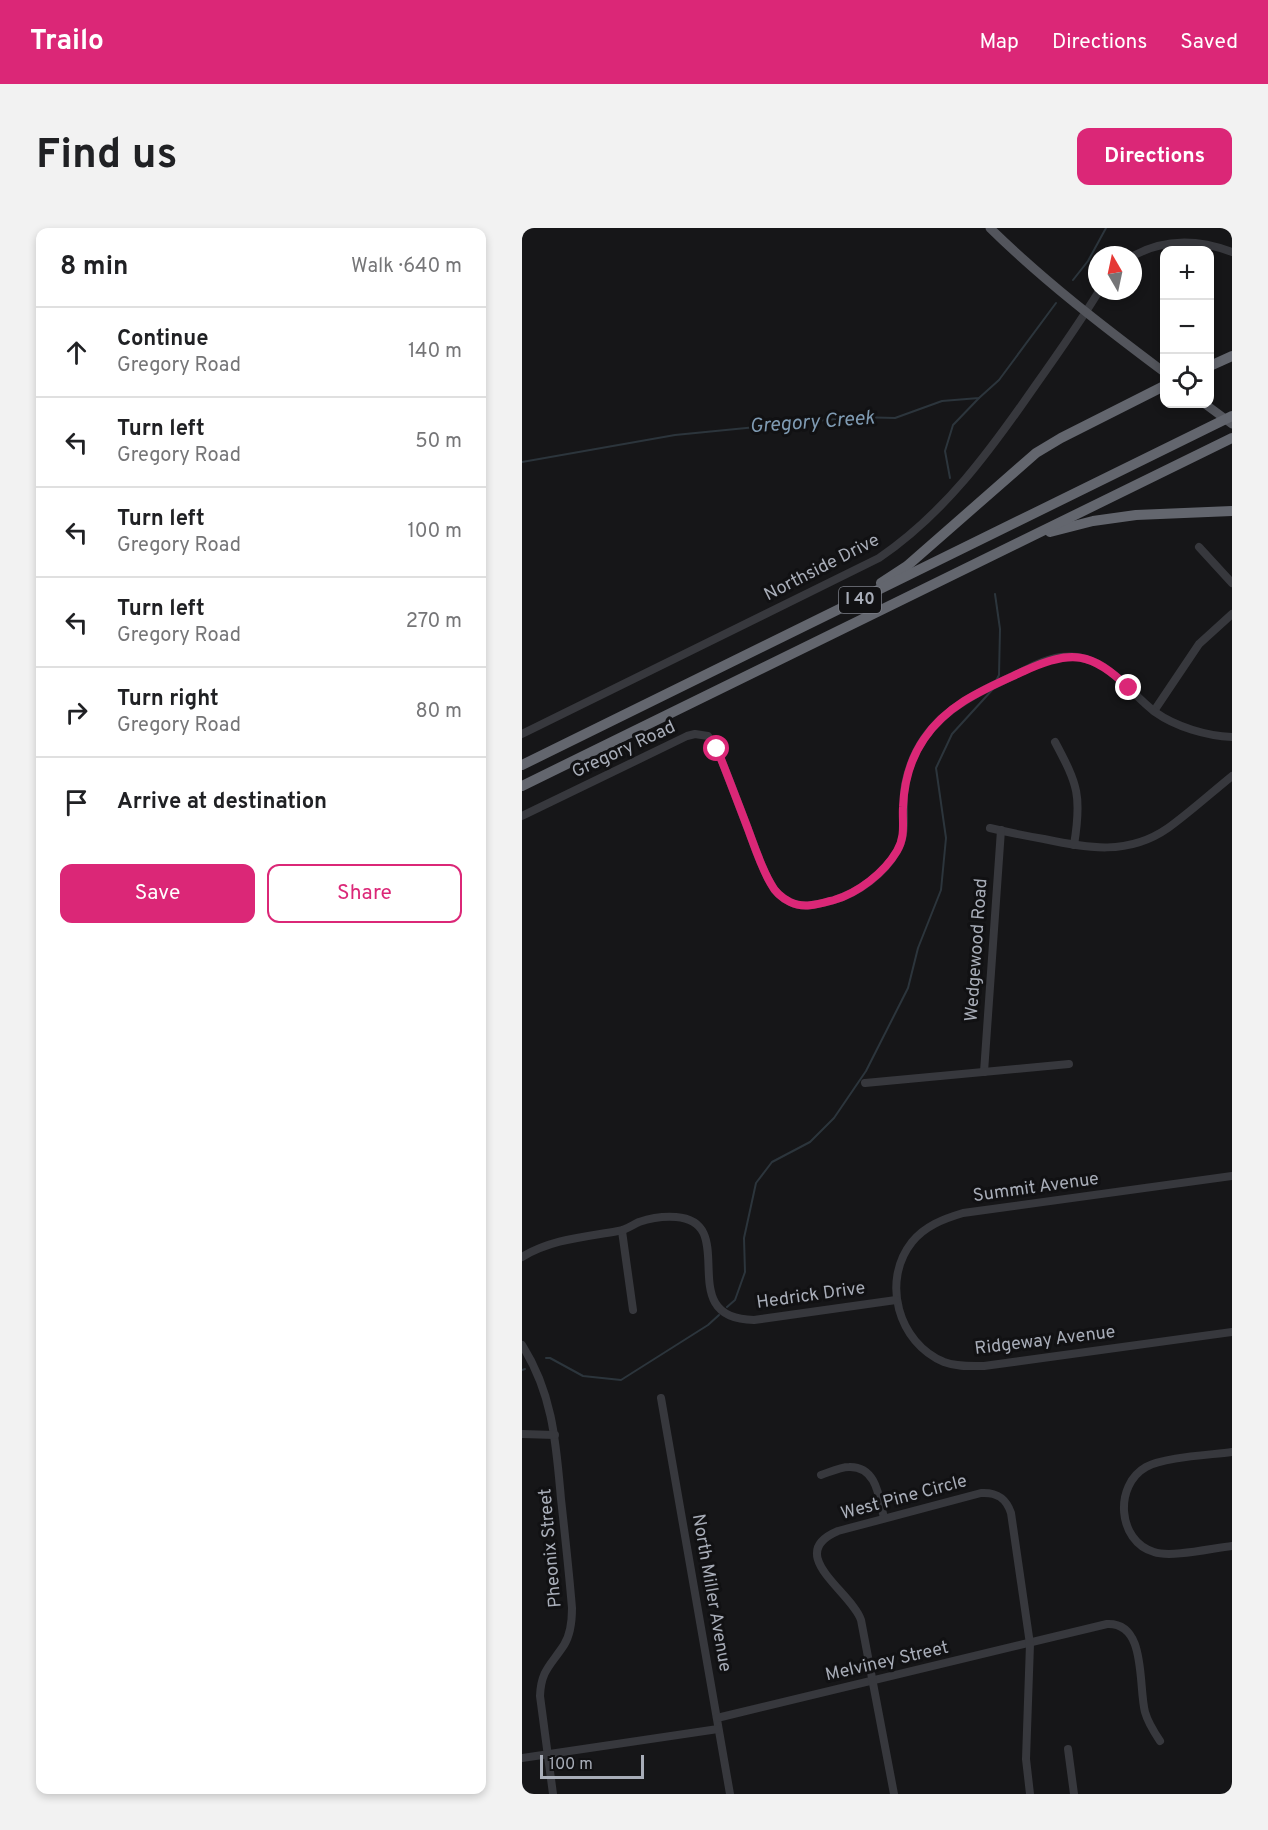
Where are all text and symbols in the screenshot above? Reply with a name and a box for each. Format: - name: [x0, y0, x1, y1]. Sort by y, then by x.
- text: Trailo: [30, 24, 104, 60]
- text: Map: [979, 29, 1019, 56]
- text: Directions: [1052, 29, 1147, 56]
- text: Saved: [1180, 29, 1238, 56]
- button: Directions: [1077, 128, 1232, 185]
- text: Find us: [36, 130, 177, 183]
- north arrow: [1088, 246, 1142, 300]
- map controls: [1160, 246, 1214, 408]
- button: +: [1160, 246, 1214, 300]
- text: 8 min: [60, 251, 128, 284]
- text: Walk · 640 m: [351, 254, 462, 280]
- button: −: [1160, 300, 1214, 354]
- text: Continue: [117, 326, 208, 353]
- icon: ahead: [60, 336, 93, 369]
- text: 140 m: [408, 339, 462, 365]
- text: Gregory Road: [117, 353, 241, 379]
- button: locate: [1160, 354, 1214, 408]
- water label: Gregory Creek: [749, 406, 876, 440]
- text: Turn left: [117, 416, 205, 443]
- icon: left: [60, 426, 93, 459]
- text: 50 m: [415, 429, 462, 455]
- text: Gregory Road: [117, 443, 241, 469]
- text: Turn left: [117, 506, 205, 533]
- icon: left: [60, 516, 93, 549]
- text: 100 m: [407, 519, 462, 545]
- street label: Northside Drive: [761, 529, 883, 607]
- text: Gregory Road: [117, 533, 241, 559]
- road number: I 40: [839, 587, 881, 613]
- text: Turn left: [117, 596, 205, 623]
- icon: left: [60, 606, 93, 639]
- text: 270 m: [406, 609, 462, 635]
- text: Gregory Road: [117, 623, 241, 649]
- route end: [1115, 674, 1141, 700]
- text: Turn right: [117, 686, 219, 713]
- icon: right: [60, 696, 93, 729]
- text: 80 m: [416, 699, 462, 725]
- text: Gregory Road: [117, 713, 241, 739]
- street label: Gregory Road: [569, 716, 679, 784]
- route start: [703, 735, 729, 761]
- icon: arrive: [60, 786, 93, 819]
- text: Arrive at destination: [117, 789, 327, 816]
- button: Save: [60, 864, 255, 923]
- button: Share: [267, 864, 462, 923]
- street label: Wedgewood Road: [961, 877, 993, 1023]
- street label: Summit Avenue: [972, 1168, 1100, 1208]
- street label: Hedrick Drive: [755, 1277, 867, 1315]
- street label: Ridgeway Avenue: [973, 1321, 1117, 1361]
- street label: West Pine Circle: [838, 1470, 970, 1526]
- street label: Pheonix Street: [534, 1487, 568, 1609]
- street label: North Miller Avenue: [686, 1512, 736, 1674]
- street label: Melviney Street: [823, 1637, 951, 1687]
- scale bar: [540, 1752, 644, 1780]
- text: 100 m: [549, 1755, 593, 1775]

